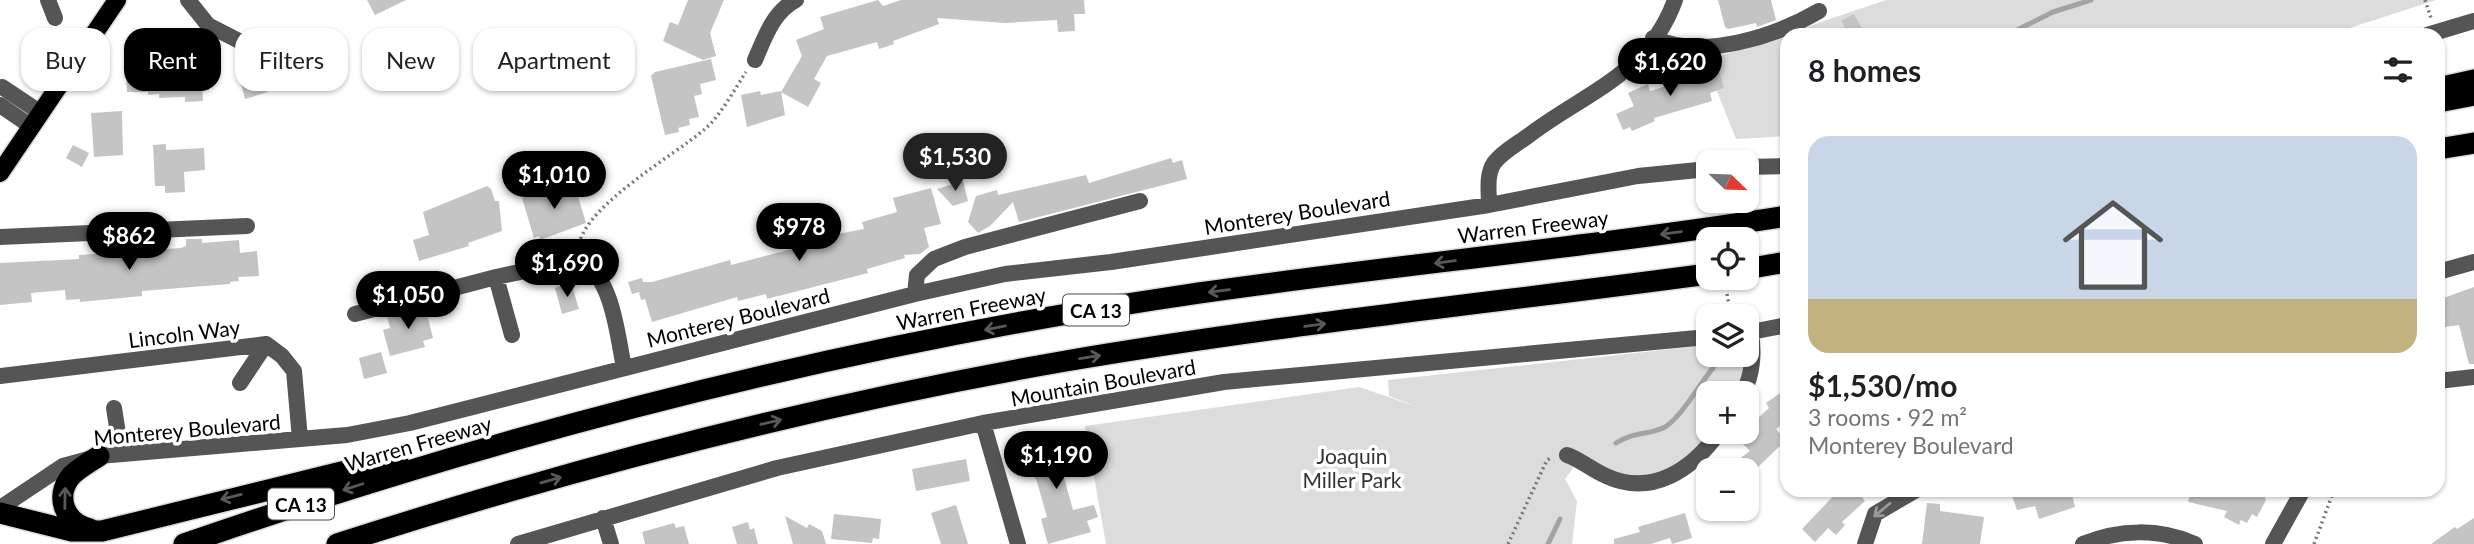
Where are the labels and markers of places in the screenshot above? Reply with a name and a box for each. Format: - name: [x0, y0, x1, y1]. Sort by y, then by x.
- pin: $1,620: [1613, 38, 1727, 98]
- pin: $1,530: [898, 134, 1012, 193]
- pin: $1,010: [497, 152, 611, 211]
- pin: $978: [758, 204, 840, 263]
- pin: $862: [88, 212, 170, 272]
- pin: $1,690: [510, 240, 624, 299]
- pin: $1,050: [351, 272, 465, 331]
- pin: $1,190: [999, 432, 1113, 491]

